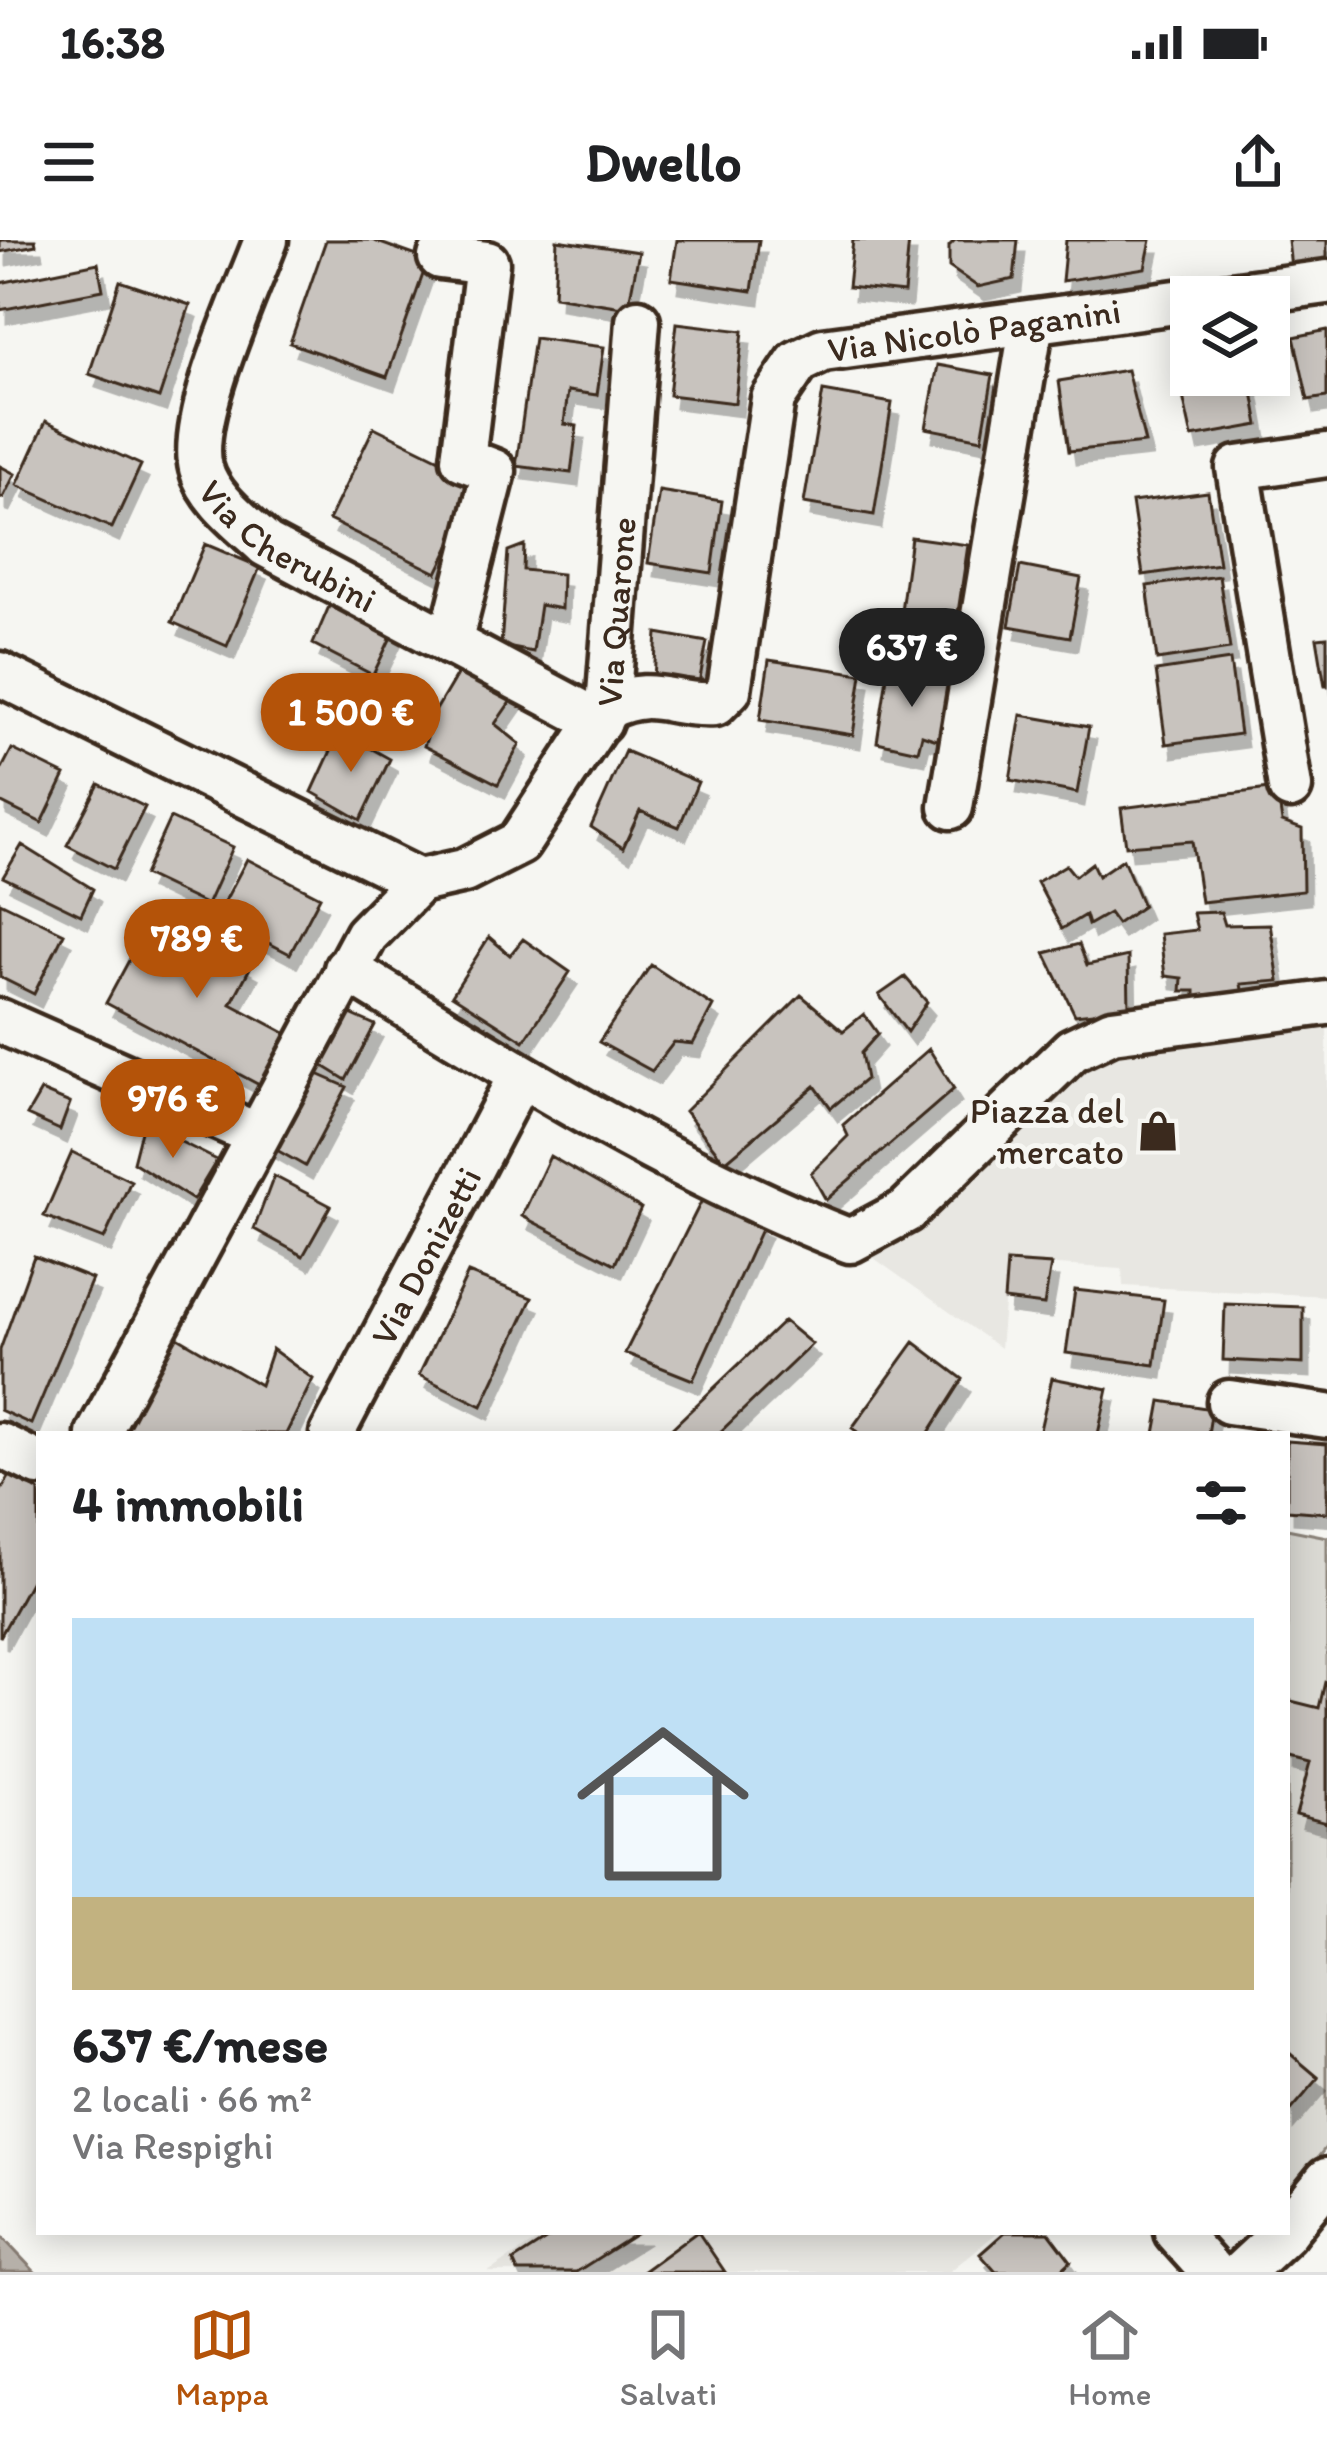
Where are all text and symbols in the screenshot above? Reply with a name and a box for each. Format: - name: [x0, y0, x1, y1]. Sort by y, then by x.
- text: 16:38: [60, 15, 165, 69]
- icon: menu: [36, 129, 102, 195]
- icon: share: [1225, 129, 1291, 195]
- text: Dwello: [585, 130, 742, 195]
- map controls: [1170, 276, 1290, 396]
- button: layers: [1170, 276, 1290, 396]
- street label: Via Nicolò Paganini: [825, 288, 1123, 371]
- street label: Via Cherubini: [189, 471, 384, 621]
- street label: Via Quarone: [587, 515, 644, 708]
- pin: 637 €: [828, 608, 996, 710]
- text: 637 €: [866, 623, 958, 670]
- pin: 1 500 €: [240, 673, 462, 775]
- text: 1 500 €: [288, 688, 414, 735]
- pin: 789 €: [113, 899, 281, 1001]
- text: 789 €: [151, 914, 243, 961]
- pin: 976 €: [89, 1059, 257, 1161]
- text: 976 €: [127, 1074, 219, 1121]
- place label: Piazza del mercato: [970, 1089, 1124, 1173]
- shop icon: Piazza del mercato: [1135, 1108, 1181, 1154]
- street label: Via Donizetti: [361, 1160, 490, 1352]
- icon: filters: [1188, 1470, 1254, 1536]
- text: 4 immobili: [72, 1473, 304, 1534]
- icon: home: [555, 1696, 771, 1912]
- text: 637 €/mese: [72, 2014, 328, 2075]
- text: 2 locali · 66 m²: [72, 2075, 312, 2122]
- text: Via Respighi: [72, 2122, 273, 2169]
- tab: Mappa: [176, 2302, 269, 2413]
- tab: Salvati: [620, 2302, 717, 2413]
- tab: Home: [1068, 2302, 1151, 2413]

